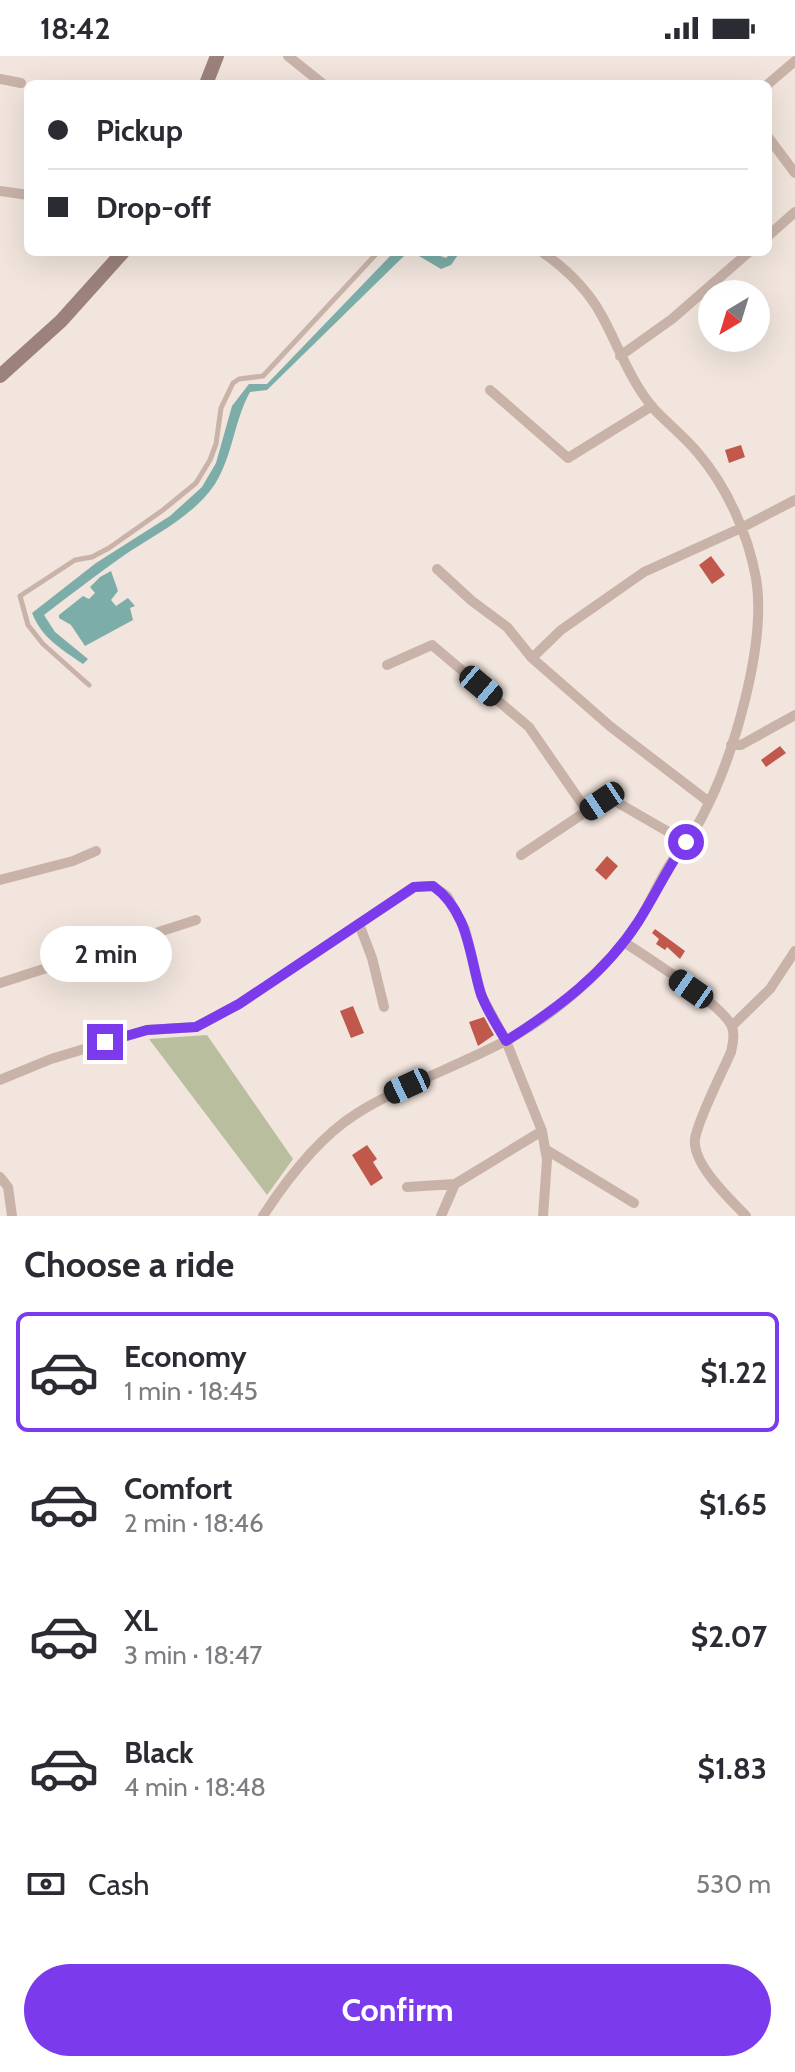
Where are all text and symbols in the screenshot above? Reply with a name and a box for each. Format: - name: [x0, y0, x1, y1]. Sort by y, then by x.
- text: 18:42: [40, 10, 110, 47]
- text: Pickup: [96, 112, 183, 149]
- text: Drop-off: [96, 189, 211, 226]
- north arrow: [698, 280, 770, 352]
- map controls: [698, 280, 770, 352]
- car: [455, 661, 507, 711]
- car: [575, 778, 629, 824]
- route start: [668, 824, 704, 860]
- callout: 2 min: [39, 926, 171, 982]
- text: 2 min: [75, 938, 137, 970]
- car: [664, 965, 718, 1013]
- route end: [87, 1024, 123, 1060]
- car: [380, 1065, 434, 1107]
- text: Choose a ride: [24, 1242, 234, 1286]
- icon: car: [28, 1336, 100, 1408]
- text: Economy: [124, 1338, 247, 1375]
- text: $1.22: [700, 1354, 767, 1391]
- text: 1 min · 18:45: [124, 1375, 258, 1407]
- icon: car: [28, 1468, 100, 1540]
- text: Comfort: [124, 1470, 232, 1507]
- text: $1.65: [699, 1486, 767, 1523]
- text: 2 min · 18:46: [124, 1507, 264, 1539]
- icon: car: [28, 1600, 100, 1672]
- text: XL: [124, 1602, 158, 1639]
- text: $2.07: [691, 1618, 767, 1655]
- text: 3 min · 18:47: [124, 1639, 262, 1671]
- icon: car: [28, 1732, 100, 1804]
- text: Black: [124, 1734, 194, 1771]
- text: $1.83: [698, 1750, 767, 1787]
- text: 4 min · 18:48: [124, 1771, 266, 1803]
- icon: cash: [24, 1862, 68, 1906]
- text: Cash: [88, 1866, 150, 1903]
- text: 530 m: [696, 1868, 771, 1900]
- button: Confirm: [24, 1964, 771, 2056]

